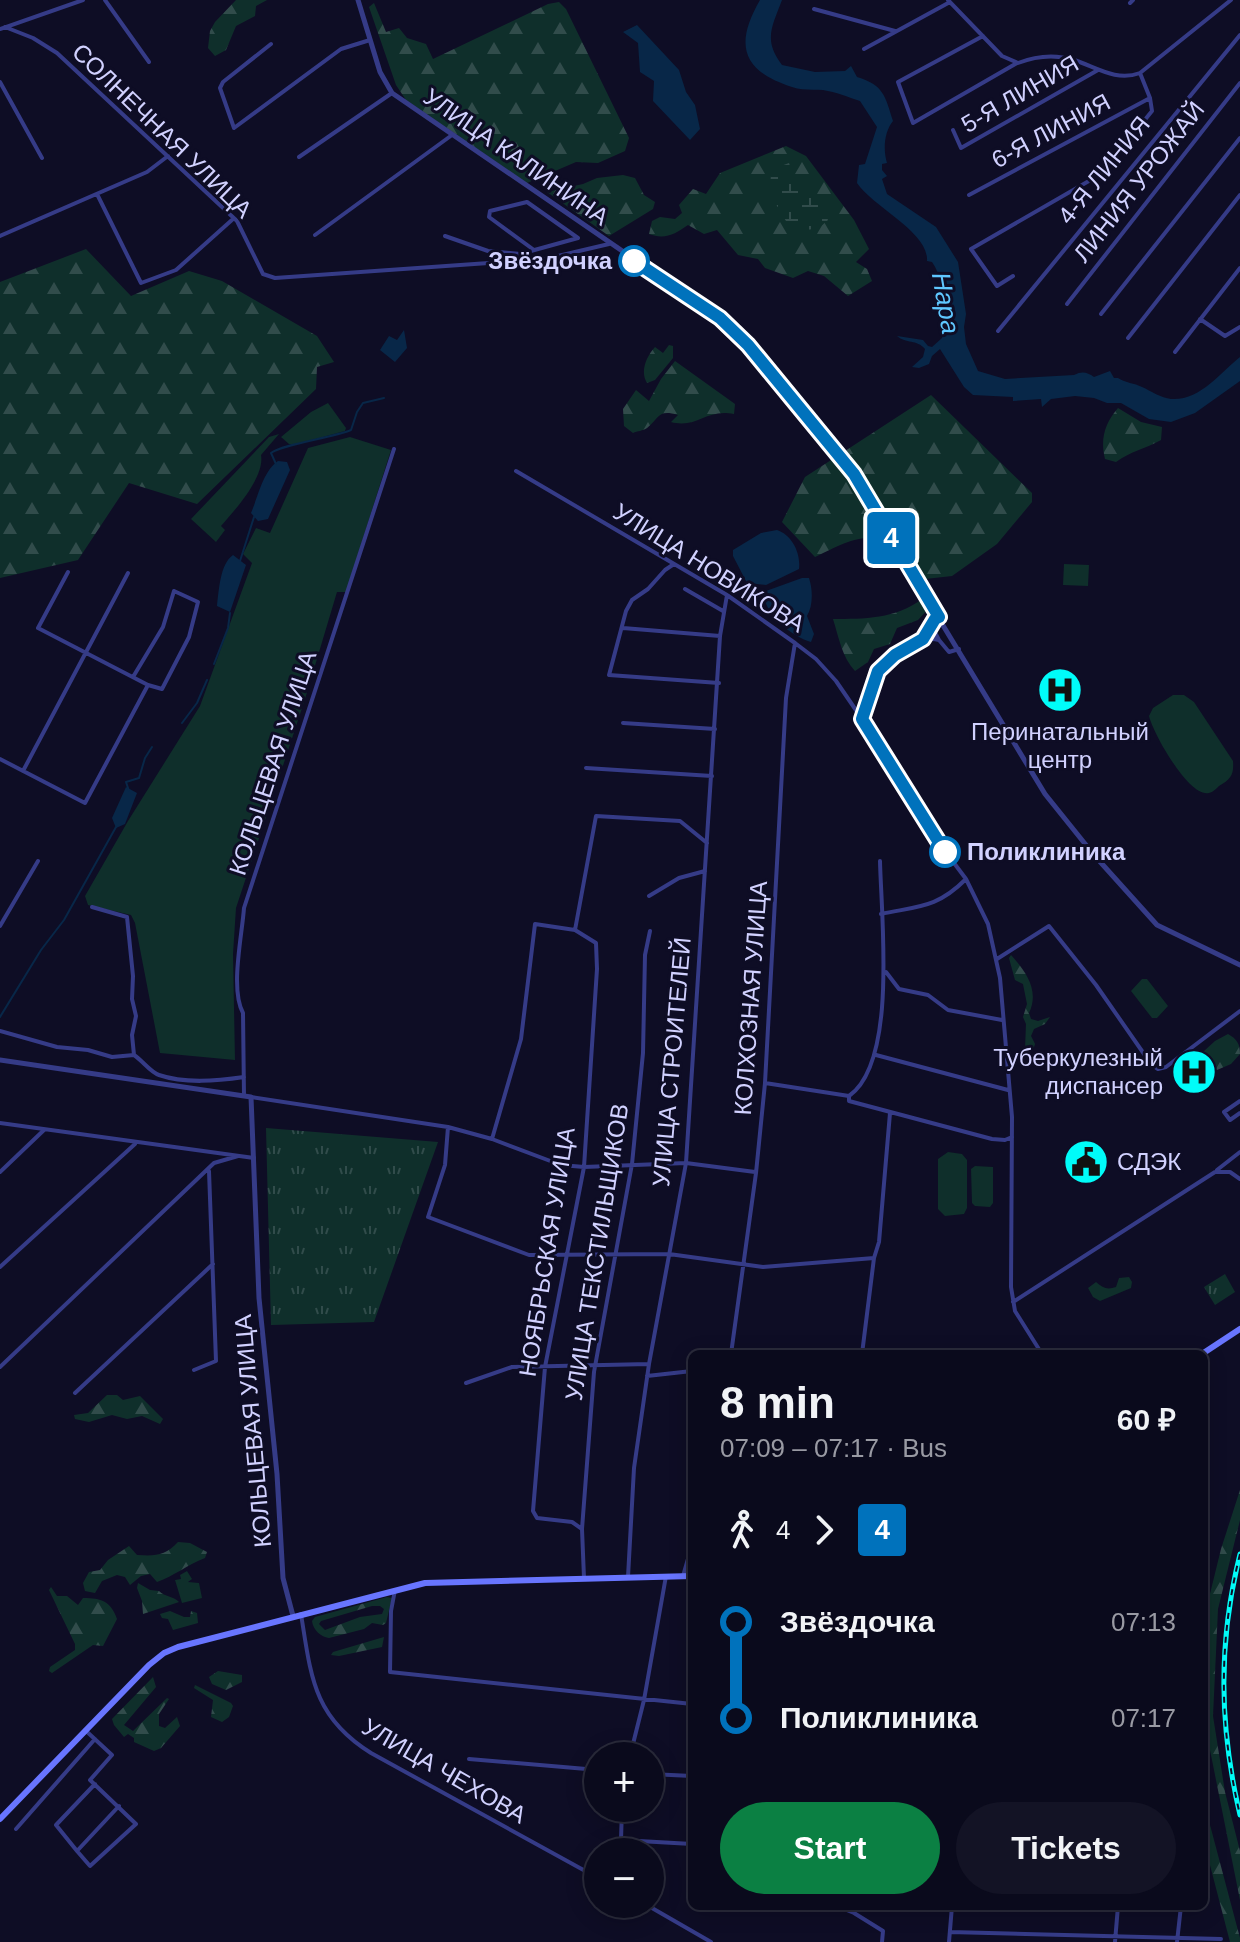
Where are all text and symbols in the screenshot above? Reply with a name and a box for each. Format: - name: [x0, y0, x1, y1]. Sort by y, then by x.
- street label: СОЛНЕЧНАЯ УЛИЦА: [67, 38, 258, 223]
- street label: 5-Я ЛИНИЯ: [957, 49, 1083, 138]
- street label: УЛИЦА КАЛИНИНА: [419, 83, 614, 231]
- street label: 6-Я ЛИНИЯ: [987, 88, 1115, 173]
- street label: ЛИНИЯ УРОЖАЙ: [1068, 96, 1210, 267]
- street label: 4-Я ЛИНИЯ: [1052, 111, 1155, 229]
- marker: Звёздочка: [619, 246, 649, 276]
- place label: Звёздочка: [488, 247, 613, 274]
- water label: Нара: [926, 270, 966, 336]
- street label: УЛИЦА НОВИКОВА: [609, 498, 810, 638]
- line badge: 4: [865, 512, 917, 564]
- text: 4: [883, 522, 899, 553]
- street label: КОЛЬЦЕВАЯ УЛИЦА: [224, 647, 321, 878]
- hospital icon: Перинатальный центр: [1036, 666, 1084, 714]
- place label: Перинатальный центр: [971, 718, 1149, 773]
- marker: Поликлиника: [930, 837, 960, 867]
- place label: Поликлиника: [967, 838, 1126, 865]
- street label: КОЛХОЗНАЯ УЛИЦА: [729, 880, 772, 1116]
- street label: УЛИЦА СТРОИТЕЛЕЙ: [647, 936, 696, 1188]
- place label: Туберкулезный диспансер: [993, 1044, 1163, 1099]
- hospital icon: Туберкулезный диспансер: [1170, 1048, 1218, 1096]
- street label: УЛИЦА ТЕКСТИЛЬЩИКОВ: [560, 1101, 633, 1402]
- street label: НОЯБРЬСКАЯ УЛИЦА: [513, 1125, 580, 1379]
- public building icon: СДЭК: [1062, 1138, 1110, 1186]
- place label: СДЭК: [1117, 1148, 1181, 1175]
- street label: КОЛЬЦЕВАЯ УЛИЦА: [229, 1313, 276, 1549]
- text: 8 min: [720, 1378, 835, 1427]
- text: 60 ₽: [1117, 1403, 1176, 1436]
- text: 07:09 – 07:17 · Bus: [720, 1433, 947, 1463]
- icon: walk: [720, 1508, 764, 1552]
- icon: forward: [802, 1508, 846, 1552]
- text: 4: [874, 1514, 890, 1545]
- text: 4: [776, 1515, 790, 1545]
- text: Звёздочка: [780, 1605, 935, 1638]
- text: 07:13: [1111, 1607, 1176, 1637]
- text: Поликлиника: [780, 1701, 978, 1734]
- text: 07:17: [1111, 1703, 1176, 1733]
- street label: УЛИЦА ЧЕХОВА: [357, 1713, 531, 1829]
- map controls: [584, 1742, 664, 1918]
- button: +: [584, 1742, 664, 1822]
- button: Start: [720, 1802, 940, 1894]
- button: Tickets: [956, 1802, 1176, 1894]
- button: −: [584, 1838, 664, 1918]

